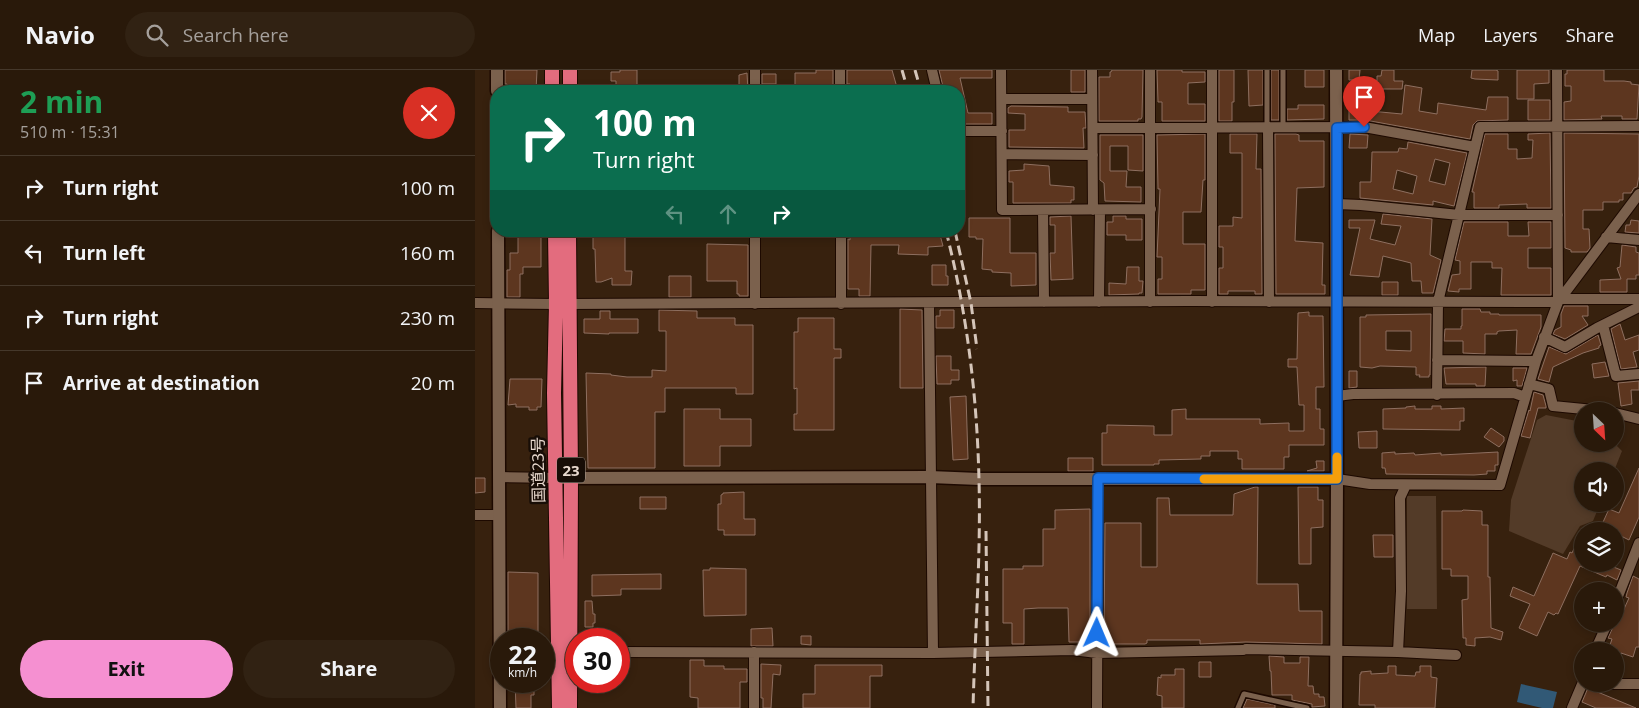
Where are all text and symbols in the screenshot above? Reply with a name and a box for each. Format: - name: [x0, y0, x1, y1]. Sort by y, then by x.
- search box: [125, 12, 475, 57]
- text: Navio: [25, 18, 95, 51]
- icon: search: [143, 21, 171, 49]
- text: Search here: [183, 22, 289, 48]
- text: Map: [1418, 23, 1455, 47]
- text: Layers: [1483, 23, 1538, 47]
- text: Share: [1566, 23, 1614, 47]
- pin: [1343, 76, 1385, 127]
- text: 2 min: [20, 81, 103, 122]
- icon: arrive: [1350, 83, 1378, 111]
- button: close: [403, 87, 455, 139]
- text: 100 m: [593, 99, 697, 146]
- icon: right: [510, 105, 575, 170]
- text: 510 m · 15:31: [20, 121, 120, 143]
- text: Turn right: [593, 144, 695, 174]
- icon: right: [20, 174, 48, 202]
- text: Turn right: [63, 175, 158, 201]
- text: 100 m: [400, 175, 455, 201]
- icon: left: [661, 200, 689, 228]
- icon: ahead: [714, 200, 742, 228]
- icon: right: [767, 200, 795, 228]
- icon: left: [20, 239, 48, 267]
- text: Turn left: [63, 240, 145, 266]
- text: 160 m: [400, 240, 455, 266]
- icon: right: [20, 304, 48, 332]
- text: Turn right: [63, 305, 158, 331]
- text: 230 m: [400, 305, 455, 331]
- icon: arrive: [20, 369, 48, 397]
- text: Arrive at destination: [63, 370, 260, 396]
- text: 20 m: [411, 370, 455, 396]
- north arrow: [1574, 402, 1624, 452]
- map controls: [1574, 402, 1624, 692]
- street label: 国道23号: [526, 437, 550, 503]
- road number: 23: [557, 458, 585, 482]
- button: sound: [1574, 462, 1624, 512]
- button: layers: [1574, 522, 1624, 572]
- button: +: [1574, 582, 1624, 632]
- position arrow: [1070, 606, 1122, 658]
- speed limit sign: 30: [565, 628, 630, 693]
- text: 22: [508, 637, 537, 671]
- button: Exit: [20, 640, 233, 698]
- button: Share: [243, 640, 455, 698]
- button: −: [1574, 642, 1624, 692]
- text: km/h: [508, 664, 537, 681]

